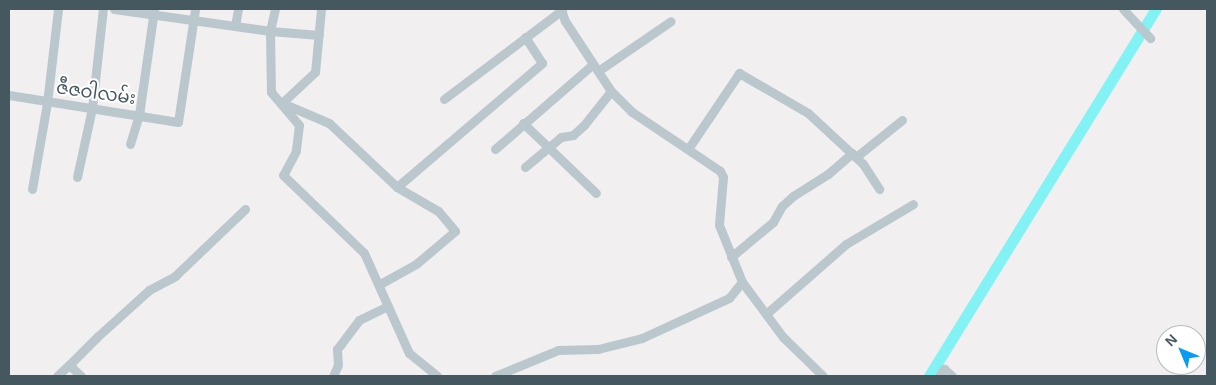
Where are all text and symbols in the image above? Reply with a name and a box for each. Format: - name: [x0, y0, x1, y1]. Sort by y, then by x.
- street label: ဇီဇဝါလမ်း: [55, 77, 137, 109]
- north arrow: [1156, 325, 1206, 375]
- text: N: [1162, 331, 1180, 349]

